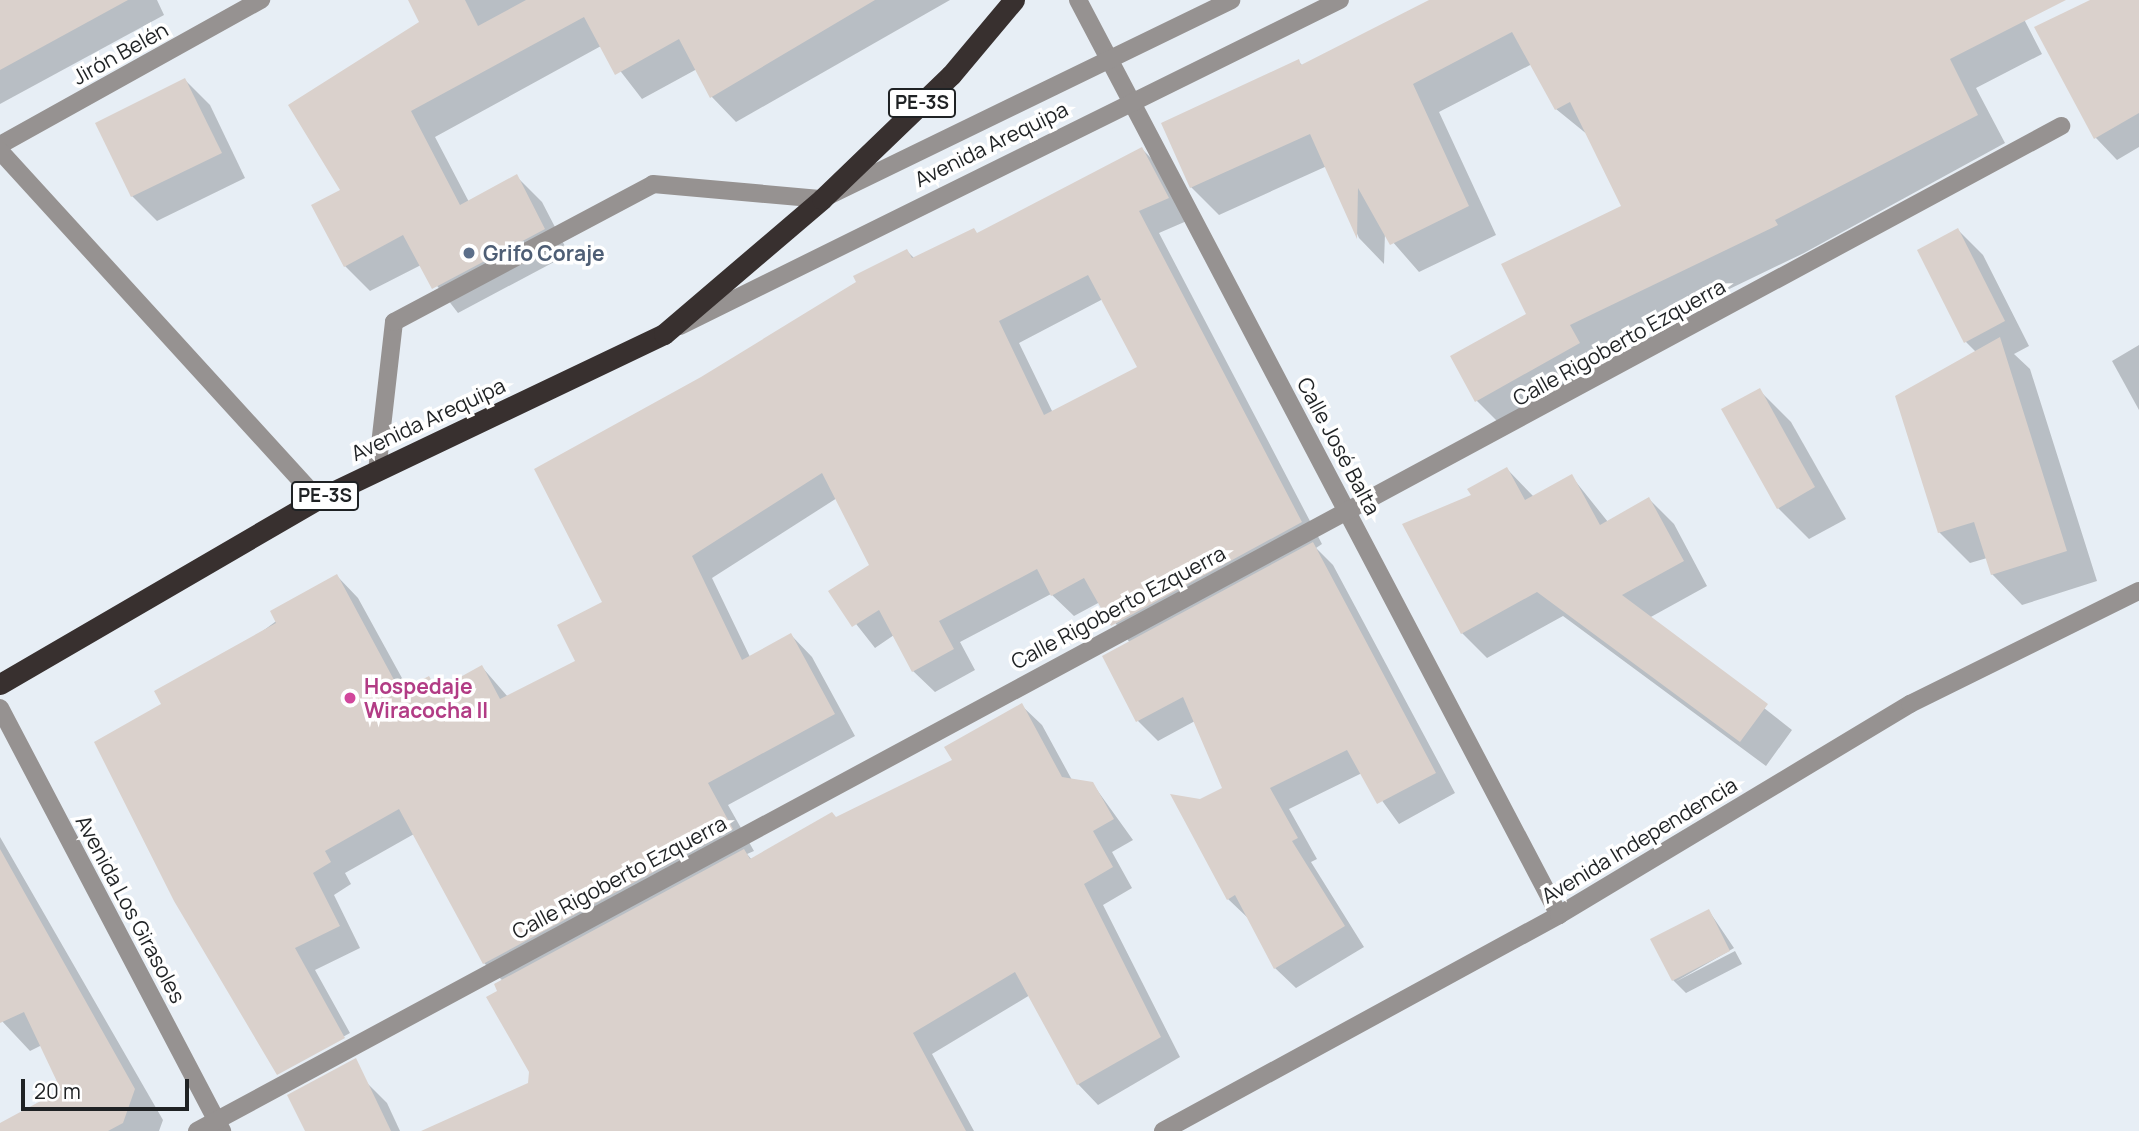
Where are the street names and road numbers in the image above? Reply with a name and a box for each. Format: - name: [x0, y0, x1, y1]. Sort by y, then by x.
- street label: Jirón Belén: [68, 16, 172, 90]
- road number: PE-3S: [887, 88, 957, 118]
- street label: Avenida Arequipa: [910, 96, 1072, 192]
- street label: Calle Rigoberto Ezquerra: [1508, 273, 1730, 411]
- street label: Avenida Arequipa: [347, 372, 509, 466]
- street label: Calle José Balta: [1292, 373, 1386, 519]
- road number: PE-3S: [290, 481, 360, 512]
- street label: Calle Rigoberto Ezquerra: [1007, 540, 1229, 674]
- street label: Avenida Independencia: [1537, 772, 1741, 908]
- street label: Calle Rigoberto Ezquerra: [508, 810, 730, 944]
- street label: Avenida Los Girasoles: [71, 811, 191, 1007]

